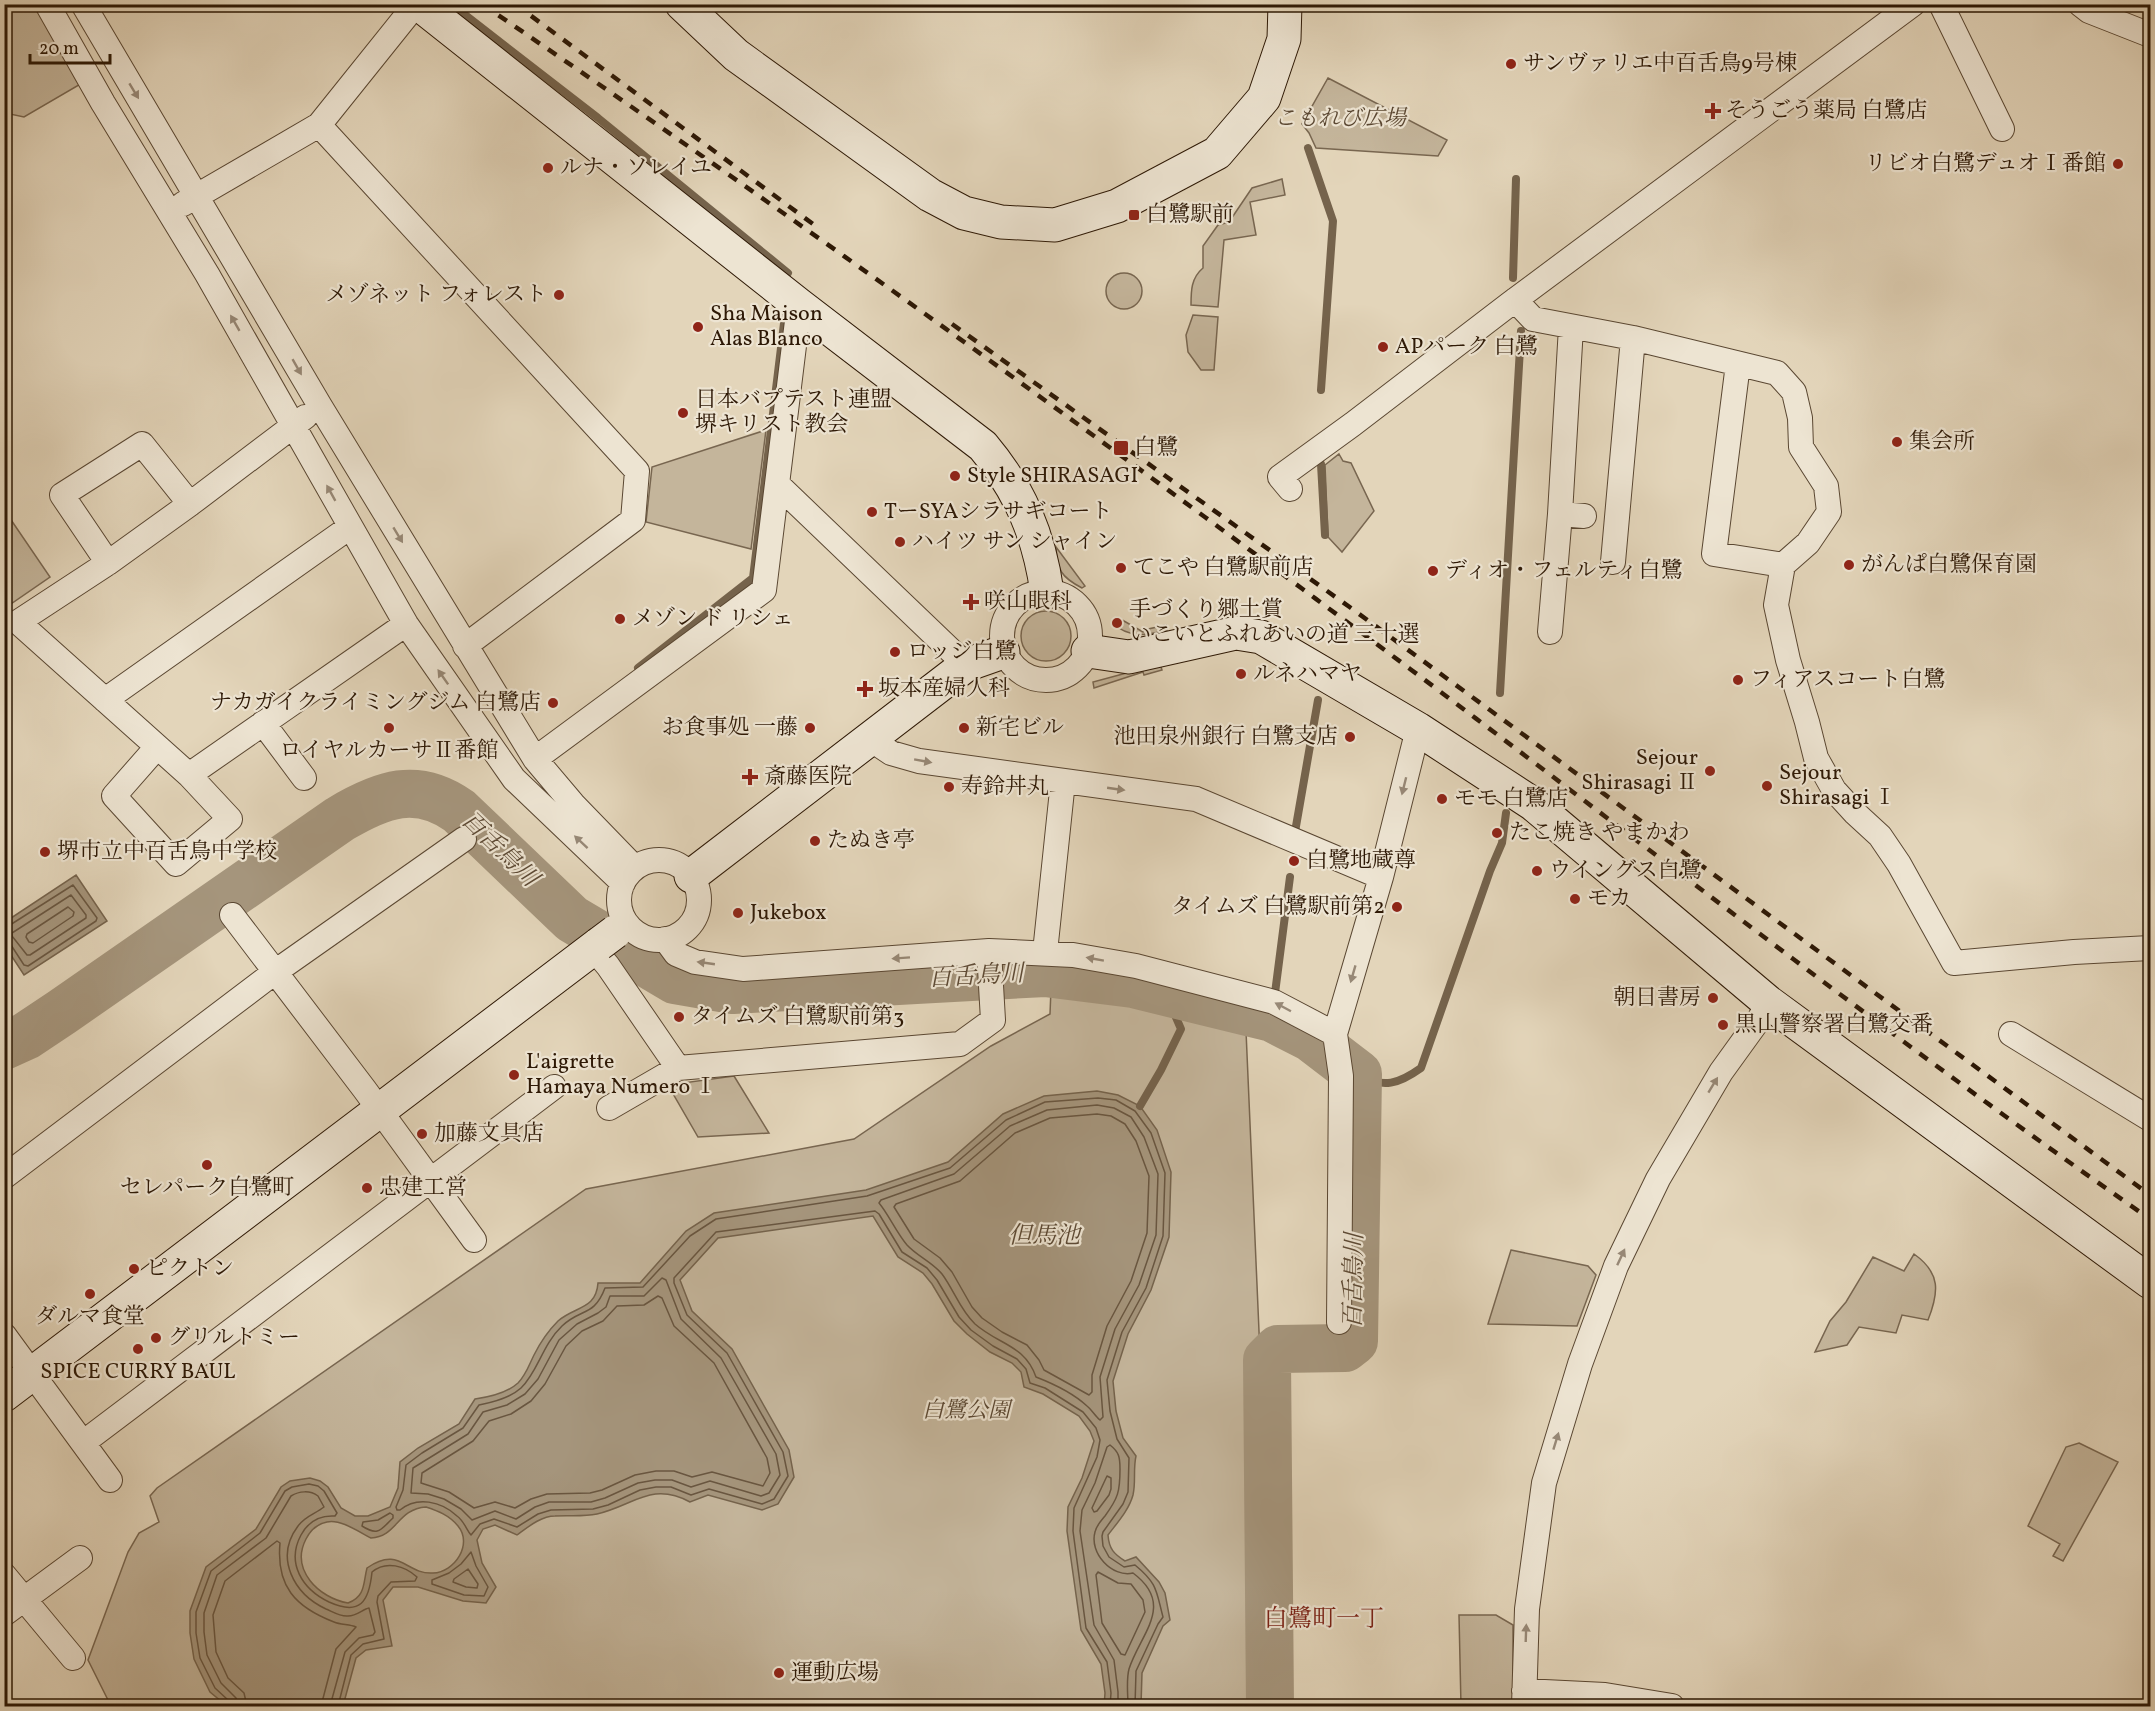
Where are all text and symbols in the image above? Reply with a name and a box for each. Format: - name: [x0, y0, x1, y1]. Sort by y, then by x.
- scale bar: [30, 27, 110, 65]
- text: 20 m: [39, 37, 79, 62]
- place label: サンヴァリエ中百舌鳥9号棟: [1523, 49, 1797, 80]
- marker: サンヴァリエ中百舌鳥9号棟: [1504, 57, 1518, 71]
- one-way arrow: [129, 83, 139, 100]
- place label: そうごう薬局 白鷺店: [1725, 96, 1927, 127]
- park label: こもれび広場: [1274, 104, 1408, 135]
- marker: そうごう薬局 白鷺店: [1706, 104, 1720, 118]
- place label: リビオ白鷺デュオⅠ番館: [1865, 149, 2106, 180]
- place label: ルナ・ソレイユ: [560, 153, 712, 184]
- marker: リビオ白鷺デュオⅠ番館: [2111, 157, 2125, 171]
- marker: ルナ・ソレイユ: [541, 161, 555, 175]
- place label: 白鷺駅前: [1146, 200, 1234, 231]
- marker: 白鷺駅前: [1127, 208, 1141, 222]
- place label: メゾネット フォレスト: [325, 280, 547, 311]
- marker: メゾネット フォレスト: [552, 288, 566, 302]
- place label: Sha Maison Alas Blanco: [710, 299, 823, 355]
- one-way arrow: [229, 315, 240, 331]
- marker: Sha Maison Alas Blanco: [691, 320, 705, 334]
- place label: APパーク 白鷺: [1395, 332, 1538, 363]
- marker: APパーク 白鷺: [1376, 340, 1390, 354]
- one-way arrow: [292, 359, 303, 375]
- place label: 日本バプテスト連盟 堺キリスト教会: [695, 385, 892, 441]
- marker: 日本バプテスト連盟 堺キリスト教会: [676, 406, 690, 420]
- place label: 集会所: [1909, 427, 1975, 458]
- place label: 白鷺: [1134, 433, 1178, 464]
- marker: 集会所: [1890, 435, 1904, 449]
- marker: 白鷺: [1112, 439, 1130, 457]
- place label: Style SHIRASAGI: [967, 461, 1138, 492]
- marker: Style SHIRASAGI: [948, 469, 962, 483]
- one-way arrow: [326, 484, 336, 501]
- place label: TーSYAシラサギコート: [884, 497, 1112, 528]
- marker: TーSYAシラサギコート: [865, 505, 879, 519]
- one-way arrow: [392, 527, 403, 543]
- place label: ハイツ サン シャイン: [912, 527, 1117, 558]
- marker: ハイツ サン シャイン: [893, 535, 907, 549]
- place label: がんぱ白鷺保育園: [1861, 550, 2037, 581]
- place label: てこや 白鷺駅前店: [1133, 553, 1313, 584]
- place label: ディオ・フェルティ白鷺: [1445, 556, 1682, 587]
- marker: がんぱ白鷺保育園: [1842, 558, 1856, 572]
- marker: てこや 白鷺駅前店: [1114, 561, 1128, 575]
- marker: ディオ・フェルティ白鷺: [1426, 564, 1440, 578]
- place label: 咲山眼科: [984, 587, 1072, 618]
- marker: 咲山眼科: [962, 593, 980, 611]
- place label: 手づくり郷土賞 いこいとふれあいの道 三十選: [1129, 595, 1419, 651]
- place label: メゾン ド リシェ: [632, 604, 794, 635]
- marker: メゾン ド リシェ: [613, 612, 627, 626]
- marker: 手づくり郷土賞 いこいとふれあいの道 三十選: [1110, 616, 1124, 630]
- place label: ロッジ白鷺: [907, 637, 1017, 668]
- marker: ロッジ白鷺: [888, 645, 902, 659]
- place label: ルネハマヤ: [1253, 659, 1362, 690]
- place label: フィアスコート白鷺: [1750, 665, 1945, 696]
- marker: ルネハマヤ: [1234, 667, 1248, 681]
- one-way arrow: [438, 669, 449, 685]
- marker: フィアスコート白鷺: [1731, 673, 1745, 687]
- place label: 坂本産婦人科: [878, 674, 1010, 705]
- marker: 坂本産婦人科: [856, 680, 874, 698]
- place label: ナカガイクライミングジム 白鷺店: [210, 688, 541, 719]
- marker: ナカガイクライミングジム 白鷺店: [546, 696, 560, 710]
- place label: お食事処 一藤: [662, 713, 798, 744]
- place label: 新宅ビル: [976, 713, 1064, 744]
- marker: ロイヤルカーサⅡ番館: [382, 721, 396, 735]
- marker: お食事処 一藤: [803, 721, 817, 735]
- marker: 新宅ビル: [957, 721, 971, 735]
- place label: 池田泉州銀行 白鷺支店: [1114, 722, 1338, 753]
- marker: 池田泉州銀行 白鷺支店: [1343, 730, 1357, 744]
- place label: ロイヤルカーサⅡ番館: [279, 736, 499, 767]
- place label: Sejour Shirasagi Ⅱ: [1581, 743, 1698, 799]
- one-way arrow: [914, 757, 933, 766]
- place label: Sejour Shirasagi Ⅰ: [1779, 758, 1896, 814]
- place label: 斎藤医院: [764, 762, 852, 793]
- marker: Sejour Shirasagi Ⅱ: [1703, 764, 1717, 778]
- marker: 斎藤医院: [741, 768, 759, 786]
- place label: 寿鈴丼丸: [961, 772, 1049, 803]
- one-way arrow: [1399, 777, 1408, 795]
- marker: Sejour Shirasagi Ⅰ: [1760, 779, 1774, 793]
- marker: 寿鈴丼丸: [942, 780, 956, 794]
- one-way arrow: [1107, 784, 1126, 793]
- place label: モモ 白鷺店: [1454, 784, 1568, 815]
- marker: モモ 白鷺店: [1435, 792, 1449, 806]
- water label: 百舌鳥川: [453, 804, 547, 898]
- place label: たこ焼き やまかわ: [1509, 818, 1689, 849]
- place label: たぬき亭: [827, 826, 915, 857]
- marker: たこ焼き やまかわ: [1490, 826, 1504, 840]
- marker: たぬき亭: [808, 834, 822, 848]
- one-way arrow: [574, 835, 589, 849]
- place label: 堺市立中百舌鳥中学校: [57, 837, 277, 868]
- marker: 堺市立中百舌鳥中学校: [38, 845, 52, 859]
- place label: 白鷺地蔵尊: [1306, 846, 1416, 877]
- marker: 白鷺地蔵尊: [1287, 854, 1301, 868]
- place label: ウイングス白鷺: [1549, 856, 1702, 887]
- marker: ウイングス白鷺: [1530, 864, 1544, 878]
- place label: モカ: [1587, 884, 1631, 915]
- place label: タイムズ 白鷺駅前第2: [1171, 892, 1385, 923]
- marker: モカ: [1568, 892, 1582, 906]
- place label: Jukebox: [750, 898, 827, 929]
- marker: タイムズ 白鷺駅前第2: [1390, 900, 1404, 914]
- marker: Jukebox: [731, 906, 745, 920]
- one-way arrow: [891, 953, 910, 963]
- one-way arrow: [1085, 954, 1104, 963]
- water label: 百舌鳥川: [927, 957, 1028, 996]
- one-way arrow: [697, 959, 716, 968]
- one-way arrow: [1348, 965, 1357, 983]
- place label: 朝日書房: [1613, 983, 1701, 1014]
- marker: 朝日書房: [1706, 991, 1720, 1005]
- place label: タイムズ 白鷺駅前第3: [691, 1002, 904, 1033]
- one-way arrow: [1275, 1002, 1292, 1012]
- marker: タイムズ 白鷺駅前第3: [672, 1010, 686, 1024]
- place label: 黒山警察署白鷺交番: [1735, 1010, 1933, 1041]
- marker: 黒山警察署白鷺交番: [1716, 1018, 1730, 1032]
- place label: L'aigrette Hamaya Numero Ⅰ: [526, 1047, 717, 1103]
- marker: L'aigrette Hamaya Numero Ⅰ: [507, 1068, 521, 1082]
- one-way arrow: [1708, 1076, 1718, 1093]
- place label: 加藤文具店: [434, 1119, 544, 1150]
- marker: 加藤文具店: [415, 1127, 429, 1141]
- marker: セレパーク白鷺町: [200, 1158, 214, 1172]
- place label: セレパーク白鷺町: [120, 1173, 294, 1204]
- place label: 忠建工営: [379, 1173, 467, 1204]
- marker: 忠建工営: [360, 1181, 374, 1195]
- water label: 但馬池: [1008, 1220, 1083, 1254]
- water label: 百舌鳥川: [1337, 1230, 1373, 1329]
- one-way arrow: [1616, 1248, 1625, 1265]
- place label: ピクトン: [146, 1254, 234, 1285]
- marker: ピクトン: [127, 1262, 141, 1276]
- marker: ダルマ食堂: [83, 1287, 97, 1301]
- place label: ダルマ食堂: [35, 1302, 145, 1333]
- place label: グリルトミー: [168, 1323, 300, 1354]
- marker: グリルトミー: [149, 1331, 163, 1345]
- marker: SPICE CURRY BAUL: [131, 1342, 145, 1356]
- place label: SPICE CURRY BAUL: [40, 1357, 236, 1388]
- park label: 白鷺公園: [922, 1396, 1013, 1427]
- one-way arrow: [1552, 1432, 1561, 1450]
- district label: 白鷺町一丁: [1264, 1603, 1384, 1637]
- one-way arrow: [1522, 1623, 1531, 1642]
- place label: 運動広場: [791, 1658, 879, 1689]
- marker: 運動広場: [772, 1666, 786, 1680]

